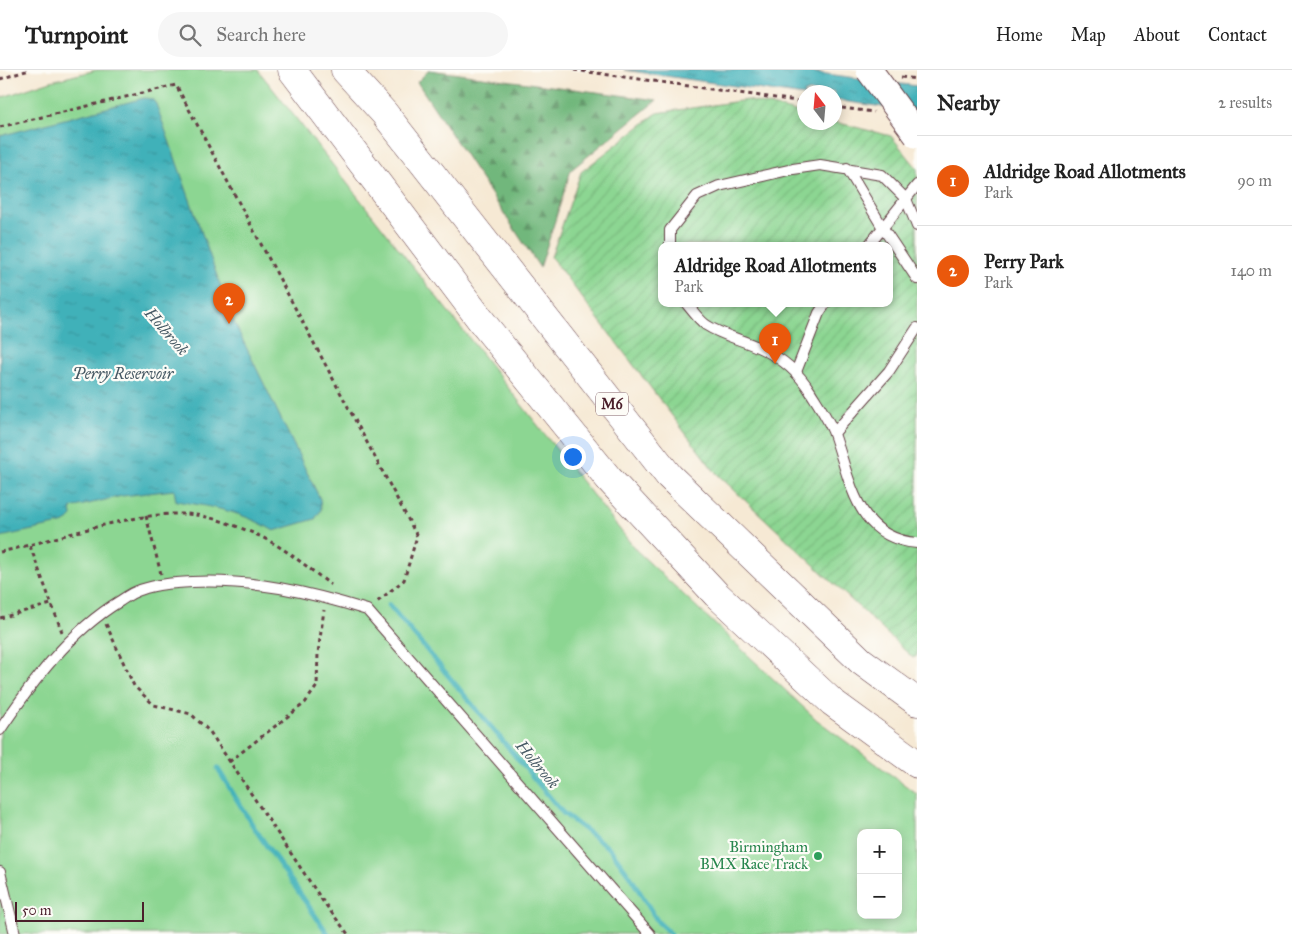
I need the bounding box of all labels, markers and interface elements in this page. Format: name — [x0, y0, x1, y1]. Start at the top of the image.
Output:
search box — [158, 12, 508, 57]
text: Turnpoint — [25, 20, 128, 50]
icon: search — [176, 21, 204, 49]
text: Search here — [216, 23, 306, 46]
text: Home — [996, 24, 1043, 46]
text: Map — [1071, 24, 1106, 46]
text: About — [1134, 24, 1180, 46]
text: Contact — [1208, 24, 1267, 46]
north arrow — [797, 85, 842, 130]
text: Nearby — [937, 90, 1000, 116]
text: 2 results — [1218, 93, 1272, 112]
text: Aldridge Road Allotments — [984, 160, 1186, 183]
text: 1 — [950, 171, 956, 190]
text: 90 m — [1237, 171, 1272, 190]
text: Park — [984, 183, 1013, 202]
popup — [658, 242, 893, 307]
text: Perry Park — [984, 250, 1064, 273]
text: Aldridge Road Allotments — [675, 254, 876, 277]
text: 2 — [949, 261, 957, 280]
text: 140 m — [1231, 261, 1272, 280]
text: Park — [984, 273, 1013, 292]
text: Park — [675, 277, 704, 296]
pin: 2 — [213, 283, 245, 324]
water label: Holbrook — [140, 303, 192, 359]
pin: 1 — [759, 323, 791, 364]
water label: Perry Reservoir — [73, 364, 175, 383]
road number: M6 — [596, 392, 628, 416]
your location — [560, 444, 586, 470]
water label: Holbrook — [511, 736, 563, 792]
map controls — [857, 829, 902, 919]
button: + — [857, 829, 902, 874]
place label: Birmingham BMX Race Track — [700, 838, 808, 873]
marker: Birmingham BMX Race Track — [812, 850, 824, 862]
button: − — [857, 874, 902, 919]
scale bar — [15, 899, 144, 922]
text: 50 m — [22, 902, 51, 919]

